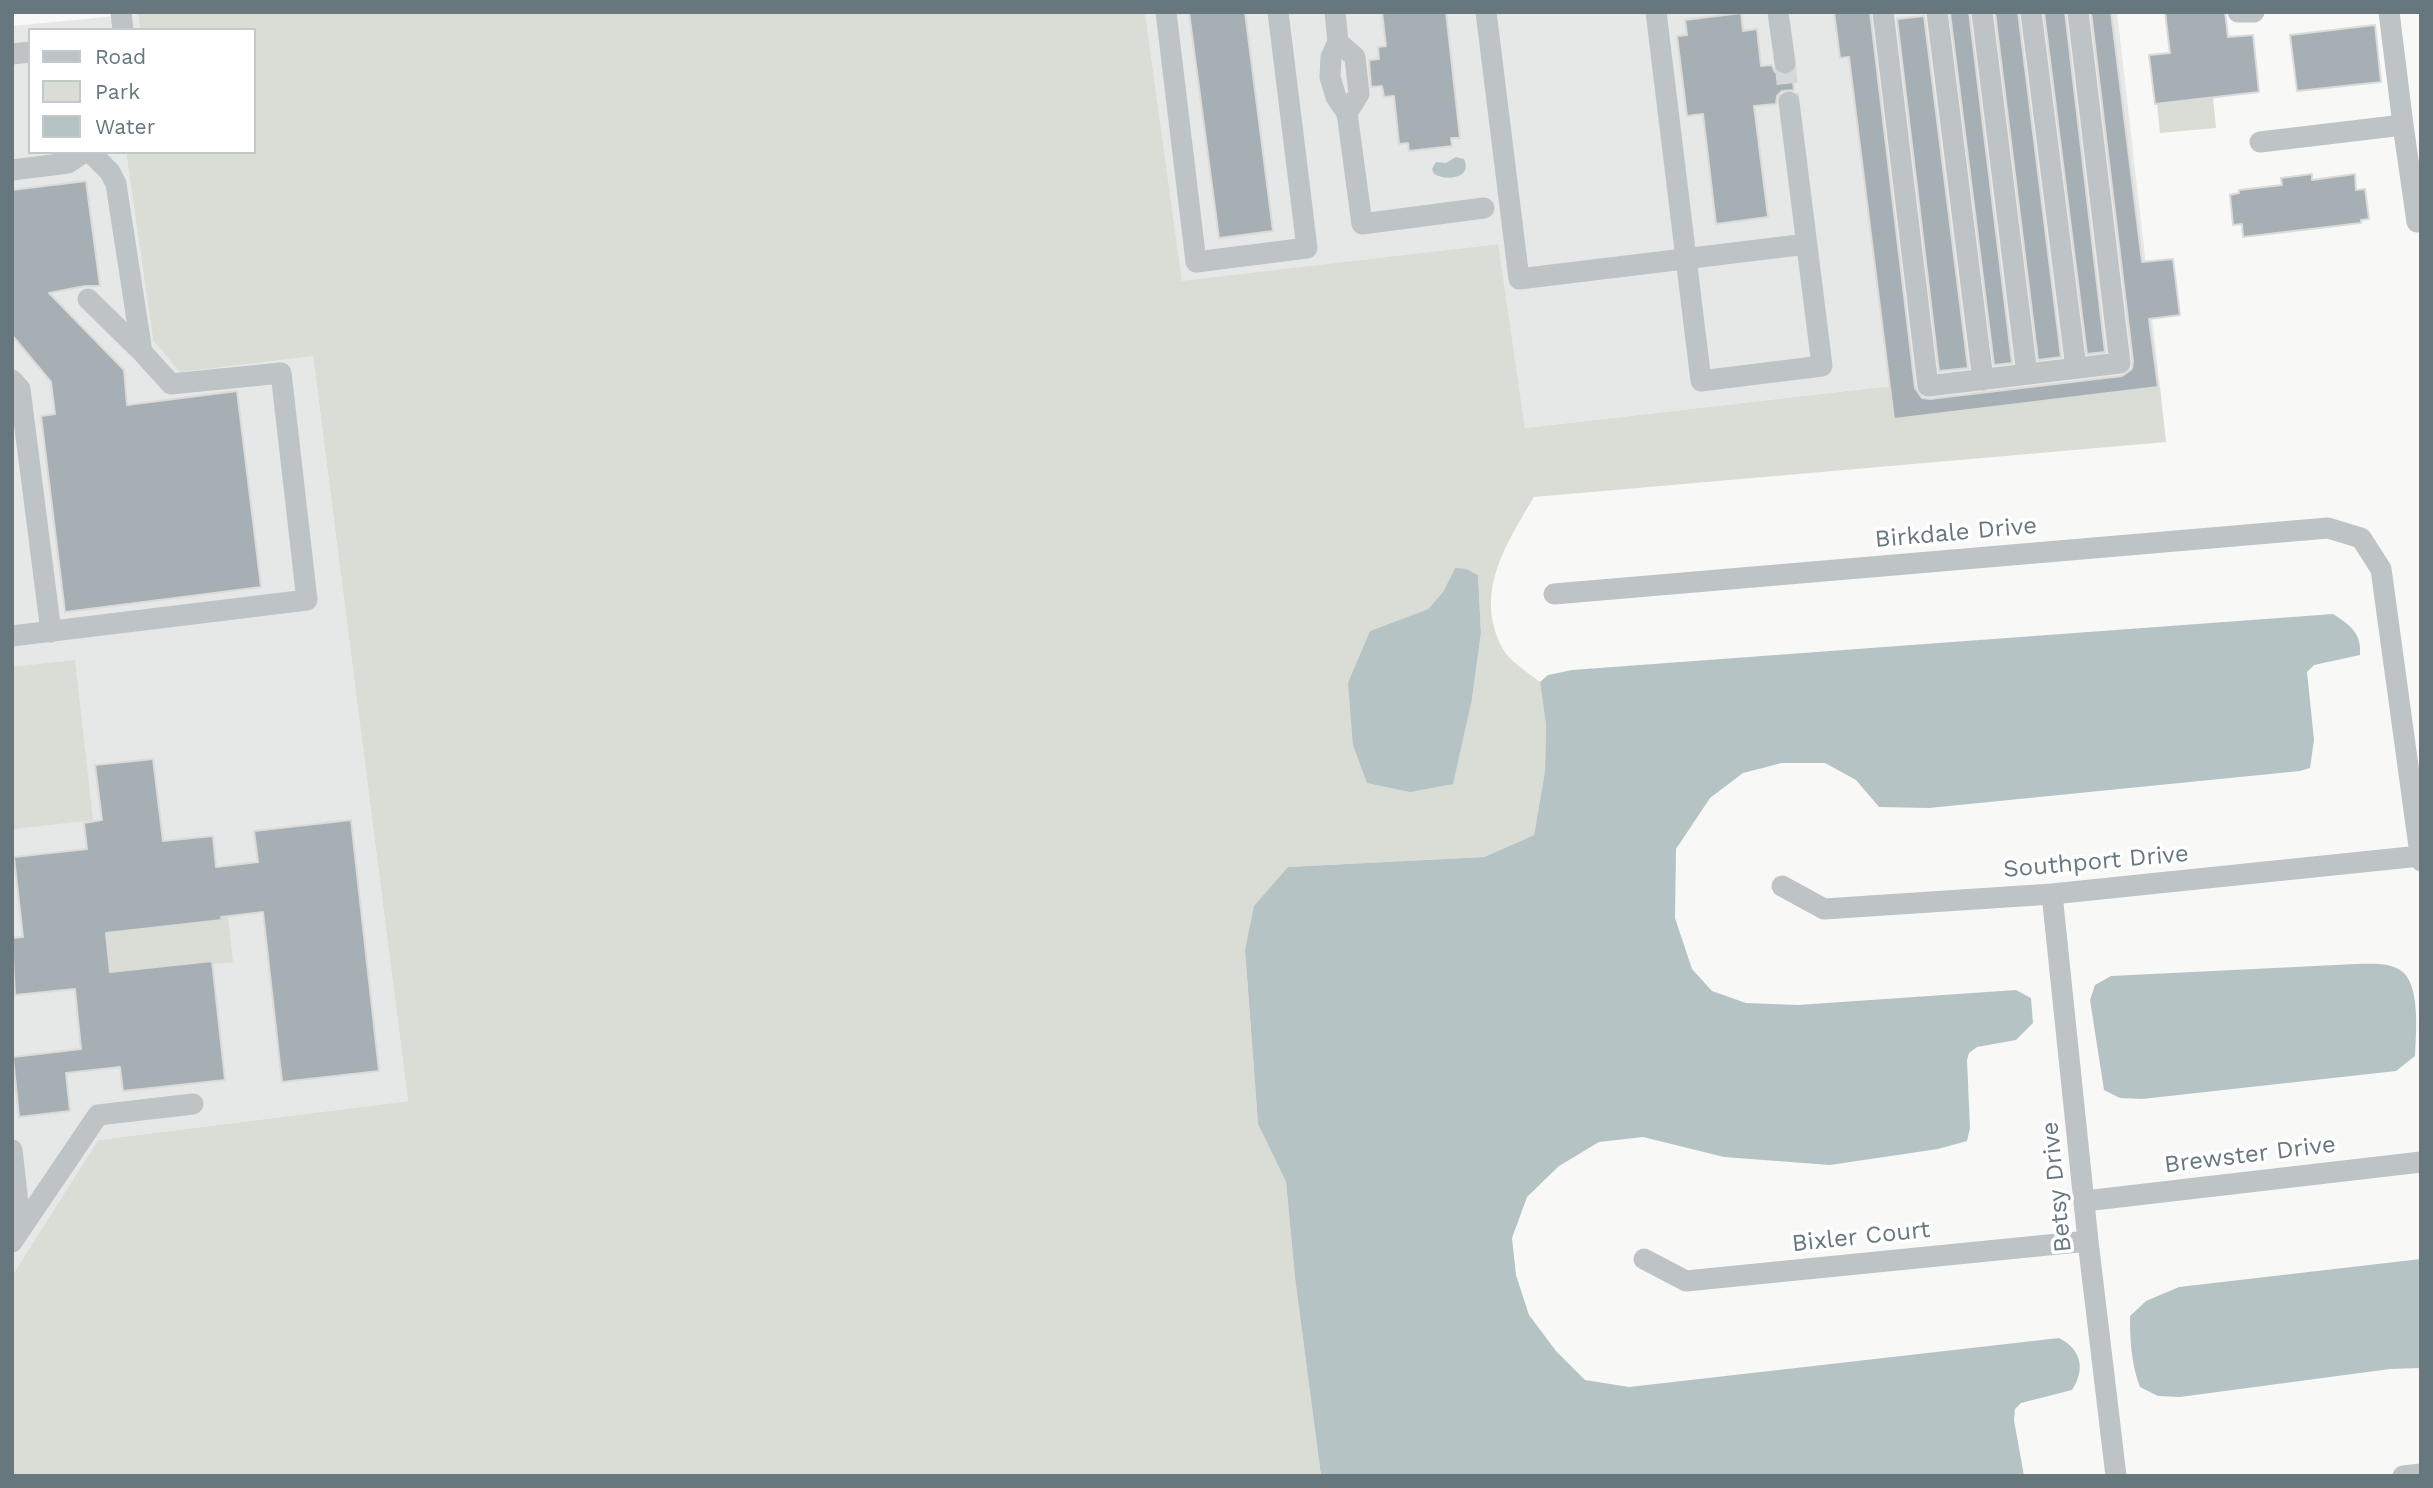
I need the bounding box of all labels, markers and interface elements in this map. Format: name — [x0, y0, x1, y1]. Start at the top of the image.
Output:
legend — [28, 28, 256, 154]
text: Road — [95, 44, 146, 69]
text: Park — [95, 79, 140, 104]
text: Water — [95, 114, 155, 139]
street label: Birkdale Drive — [1874, 512, 2038, 554]
street label: Southport Drive — [2002, 840, 2190, 884]
street label: Betsy Drive — [2036, 1120, 2078, 1254]
street label: Brewster Drive — [2163, 1130, 2337, 1180]
street label: Bixler Court — [1790, 1215, 1932, 1259]

